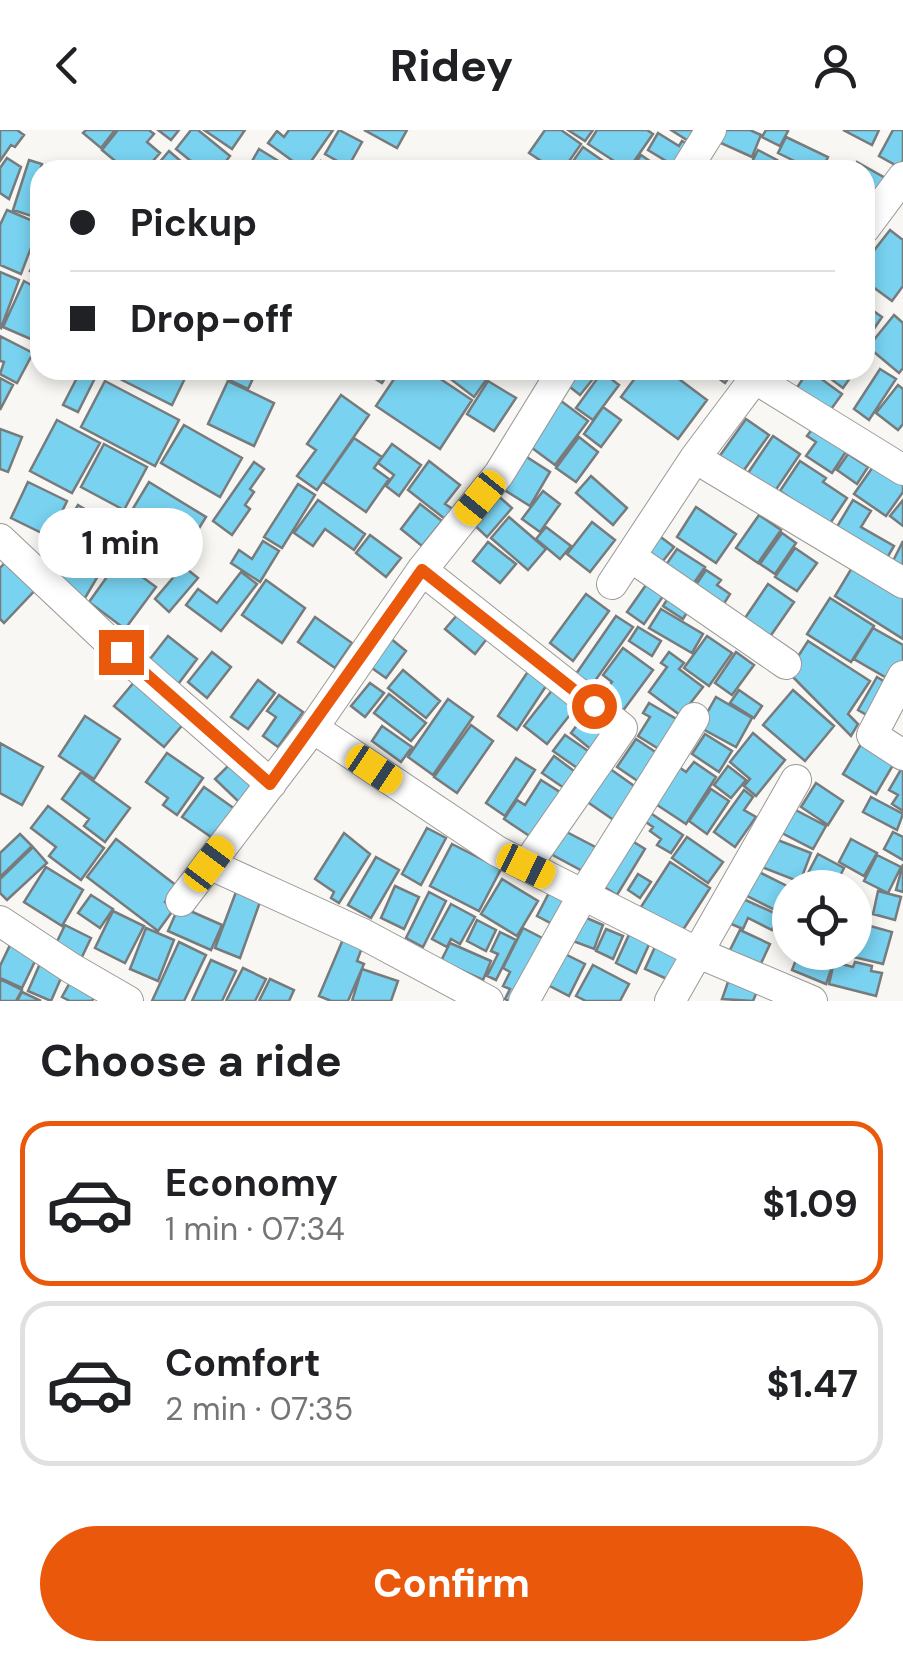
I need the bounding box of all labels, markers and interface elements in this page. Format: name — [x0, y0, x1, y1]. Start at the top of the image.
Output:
text: Ridey — [390, 36, 513, 95]
icon: back — [40, 38, 95, 93]
icon: person — [808, 38, 863, 93]
text: Pickup — [130, 198, 257, 248]
text: Drop-off — [130, 294, 293, 344]
car — [449, 465, 511, 531]
callout: 1 min — [38, 507, 204, 577]
text: 1 min — [82, 522, 159, 564]
route end — [99, 630, 144, 675]
route start — [572, 684, 617, 729]
car — [341, 740, 407, 798]
car — [179, 831, 239, 897]
car — [492, 839, 560, 893]
map controls — [772, 870, 872, 970]
button: locate — [772, 870, 872, 970]
text: Choose a ride — [40, 1031, 342, 1090]
text: Economy — [165, 1158, 338, 1208]
icon: car — [45, 1159, 135, 1249]
text: $1.09 — [762, 1179, 858, 1229]
text: 1 min · 07:34 — [165, 1208, 345, 1250]
text: Comfort — [165, 1338, 321, 1388]
icon: car — [45, 1339, 135, 1429]
text: $1.47 — [767, 1359, 858, 1409]
text: 2 min · 07:35 — [165, 1388, 353, 1430]
button: Confirm — [40, 1526, 863, 1641]

